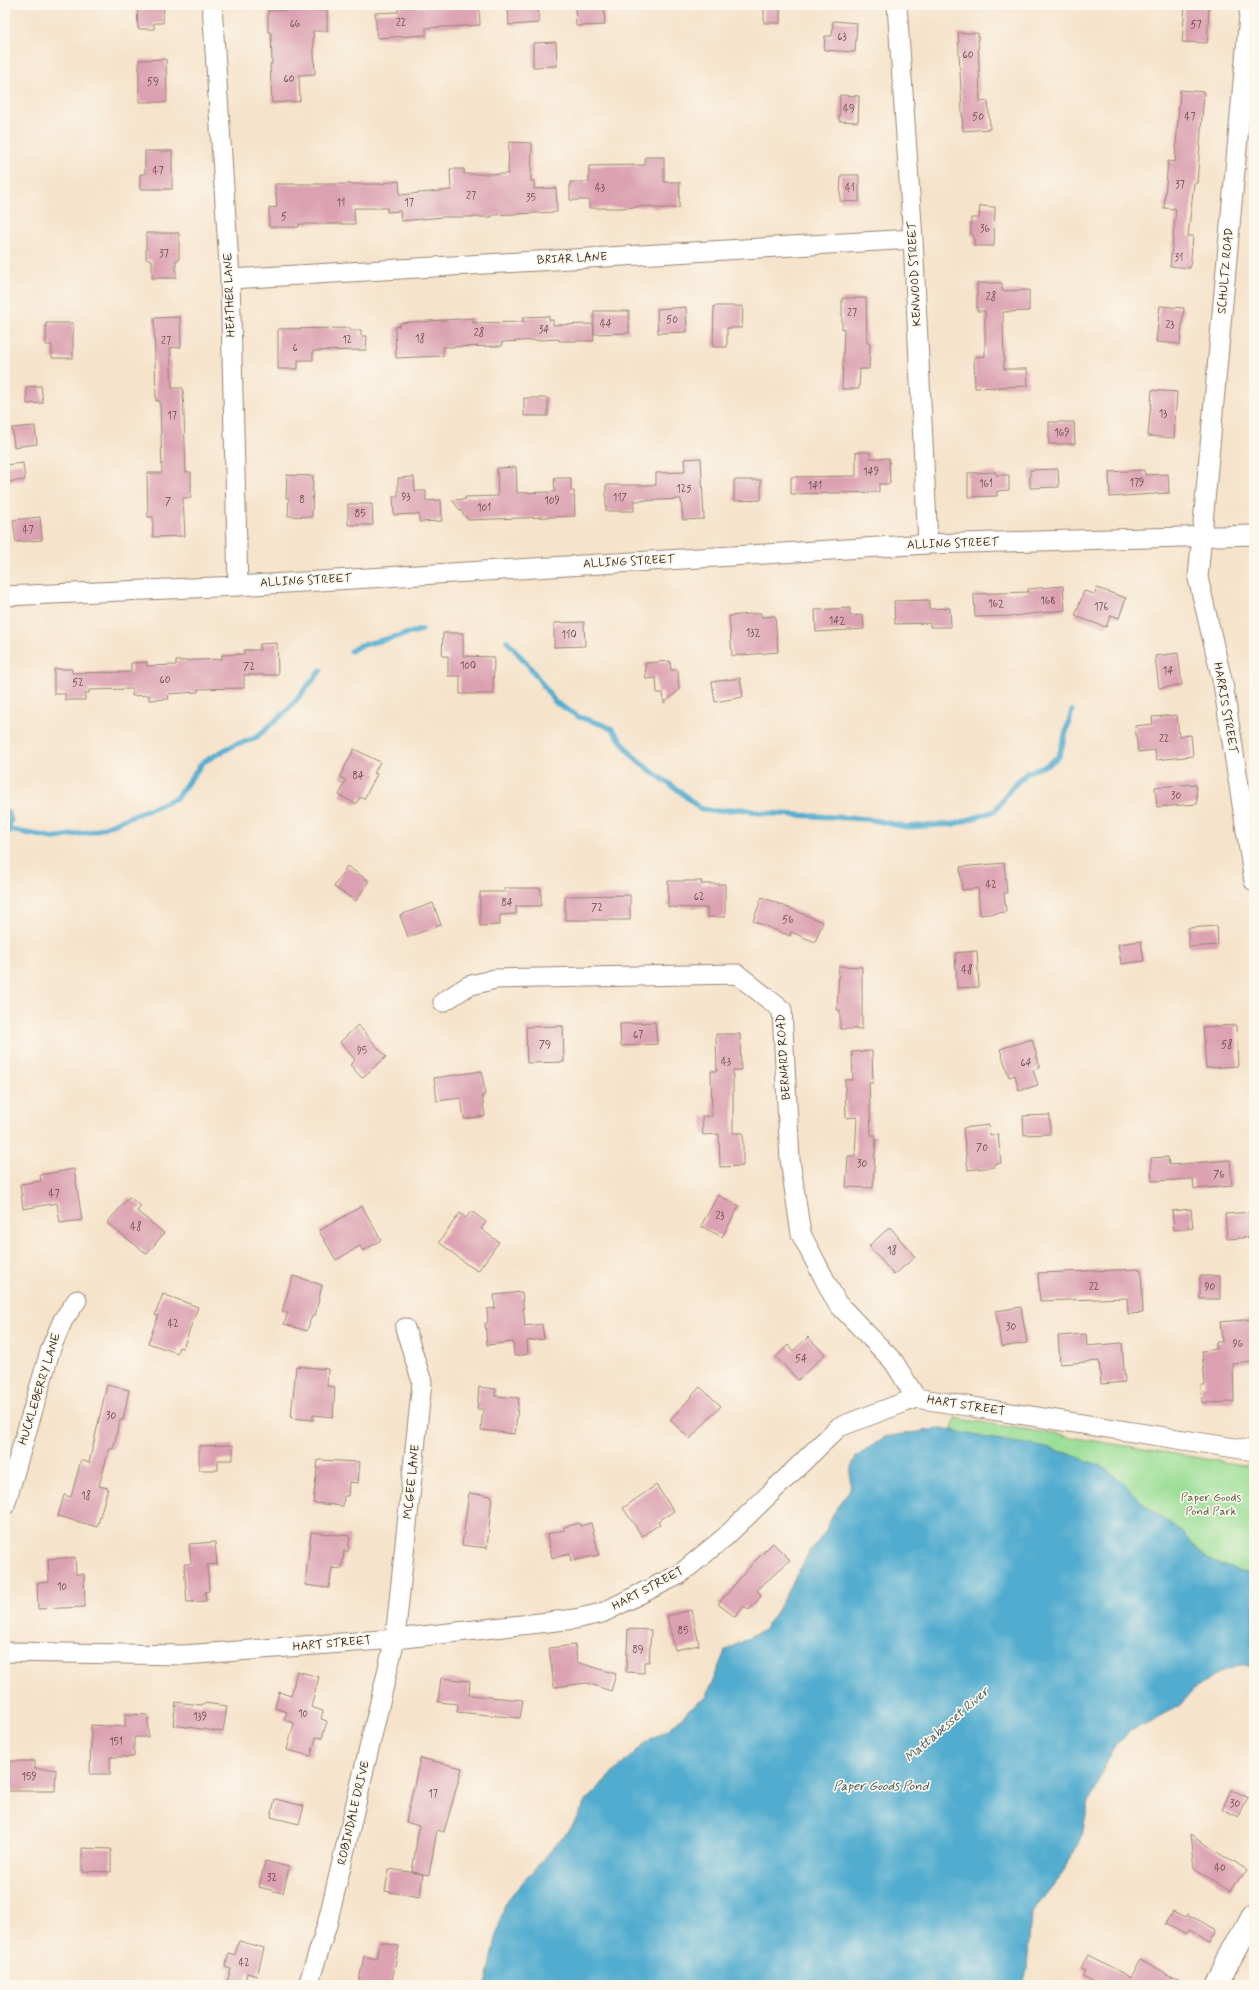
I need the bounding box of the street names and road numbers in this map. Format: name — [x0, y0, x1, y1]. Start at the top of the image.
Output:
street label: KENWOOD STREET — [904, 220, 926, 327]
street label: SCHULTZ ROAD — [1214, 227, 1238, 315]
street label: BRIAR LANE — [537, 249, 607, 269]
street label: HEATHER LANE — [221, 252, 239, 338]
street label: ALLING STREET — [907, 534, 1000, 554]
street label: ALLING STREET — [583, 552, 676, 572]
street label: ALLING STREET — [260, 571, 353, 591]
street label: HARRIS STREET — [1209, 661, 1241, 756]
street label: BERNARD ROAD — [773, 1013, 795, 1101]
street label: HUCKLEBERRY LANE — [15, 1331, 65, 1447]
street label: HART STREET — [926, 1392, 1006, 1420]
street label: MCGEE LANE — [400, 1444, 424, 1520]
street label: HART STREET — [609, 1563, 687, 1615]
street label: HART STREET — [292, 1633, 372, 1655]
street label: ROBINDALE DRIVE — [334, 1759, 374, 1867]

